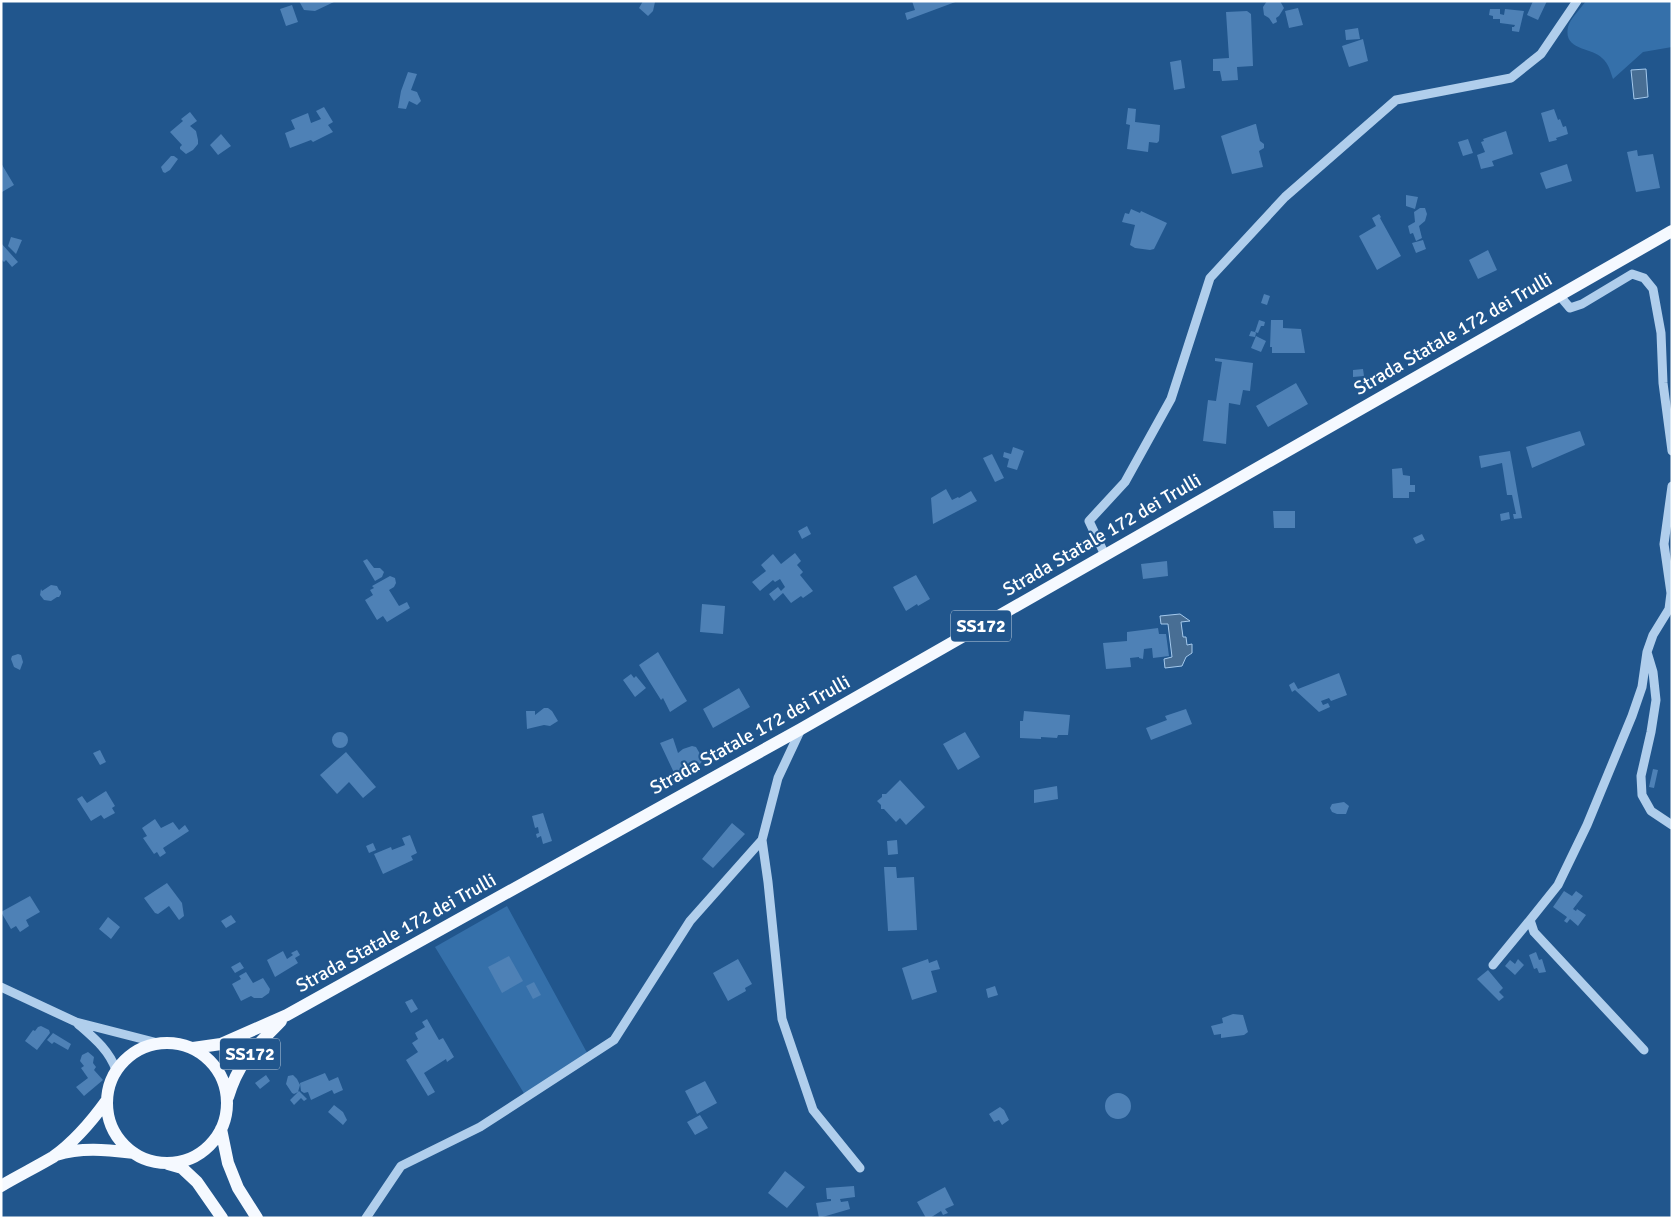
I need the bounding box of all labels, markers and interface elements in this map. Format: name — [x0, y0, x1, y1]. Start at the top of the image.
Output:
street label: Strada Statale 172 dei Trulli — [1349, 267, 1557, 401]
street label: Strada Statale 172 dei Trulli — [998, 468, 1206, 602]
road number: SS172 — [951, 610, 1011, 642]
street label: Strada Statale 172 dei Trulli — [646, 670, 854, 800]
street label: Strada Statale 172 dei Trulli — [292, 868, 500, 998]
road number: SS172 — [220, 1038, 280, 1070]

